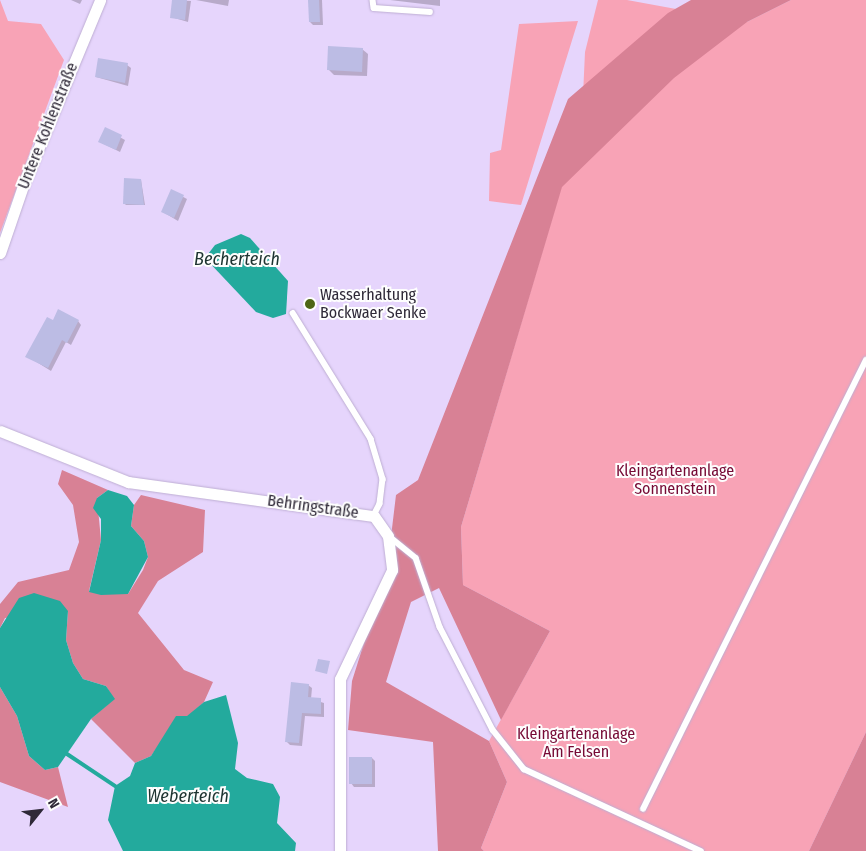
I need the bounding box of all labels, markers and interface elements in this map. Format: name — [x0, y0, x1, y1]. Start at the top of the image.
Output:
street label: Untere Kohlenstraße — [14, 60, 82, 192]
water label: Becherteich — [194, 248, 280, 270]
place label: Wasserhaltung Bockwaer Senke — [320, 285, 426, 323]
marker: Wasserhaltung Bockwaer Senke — [304, 298, 316, 310]
park label: Kleingartenanlage Sonnenstein — [616, 461, 734, 499]
street label: Behringstraße — [266, 491, 360, 523]
park label: Kleingartenanlage Am Felsen — [517, 724, 635, 762]
water label: Weberteich — [147, 785, 229, 807]
north arrow — [15, 786, 65, 836]
text: N — [44, 796, 63, 811]

